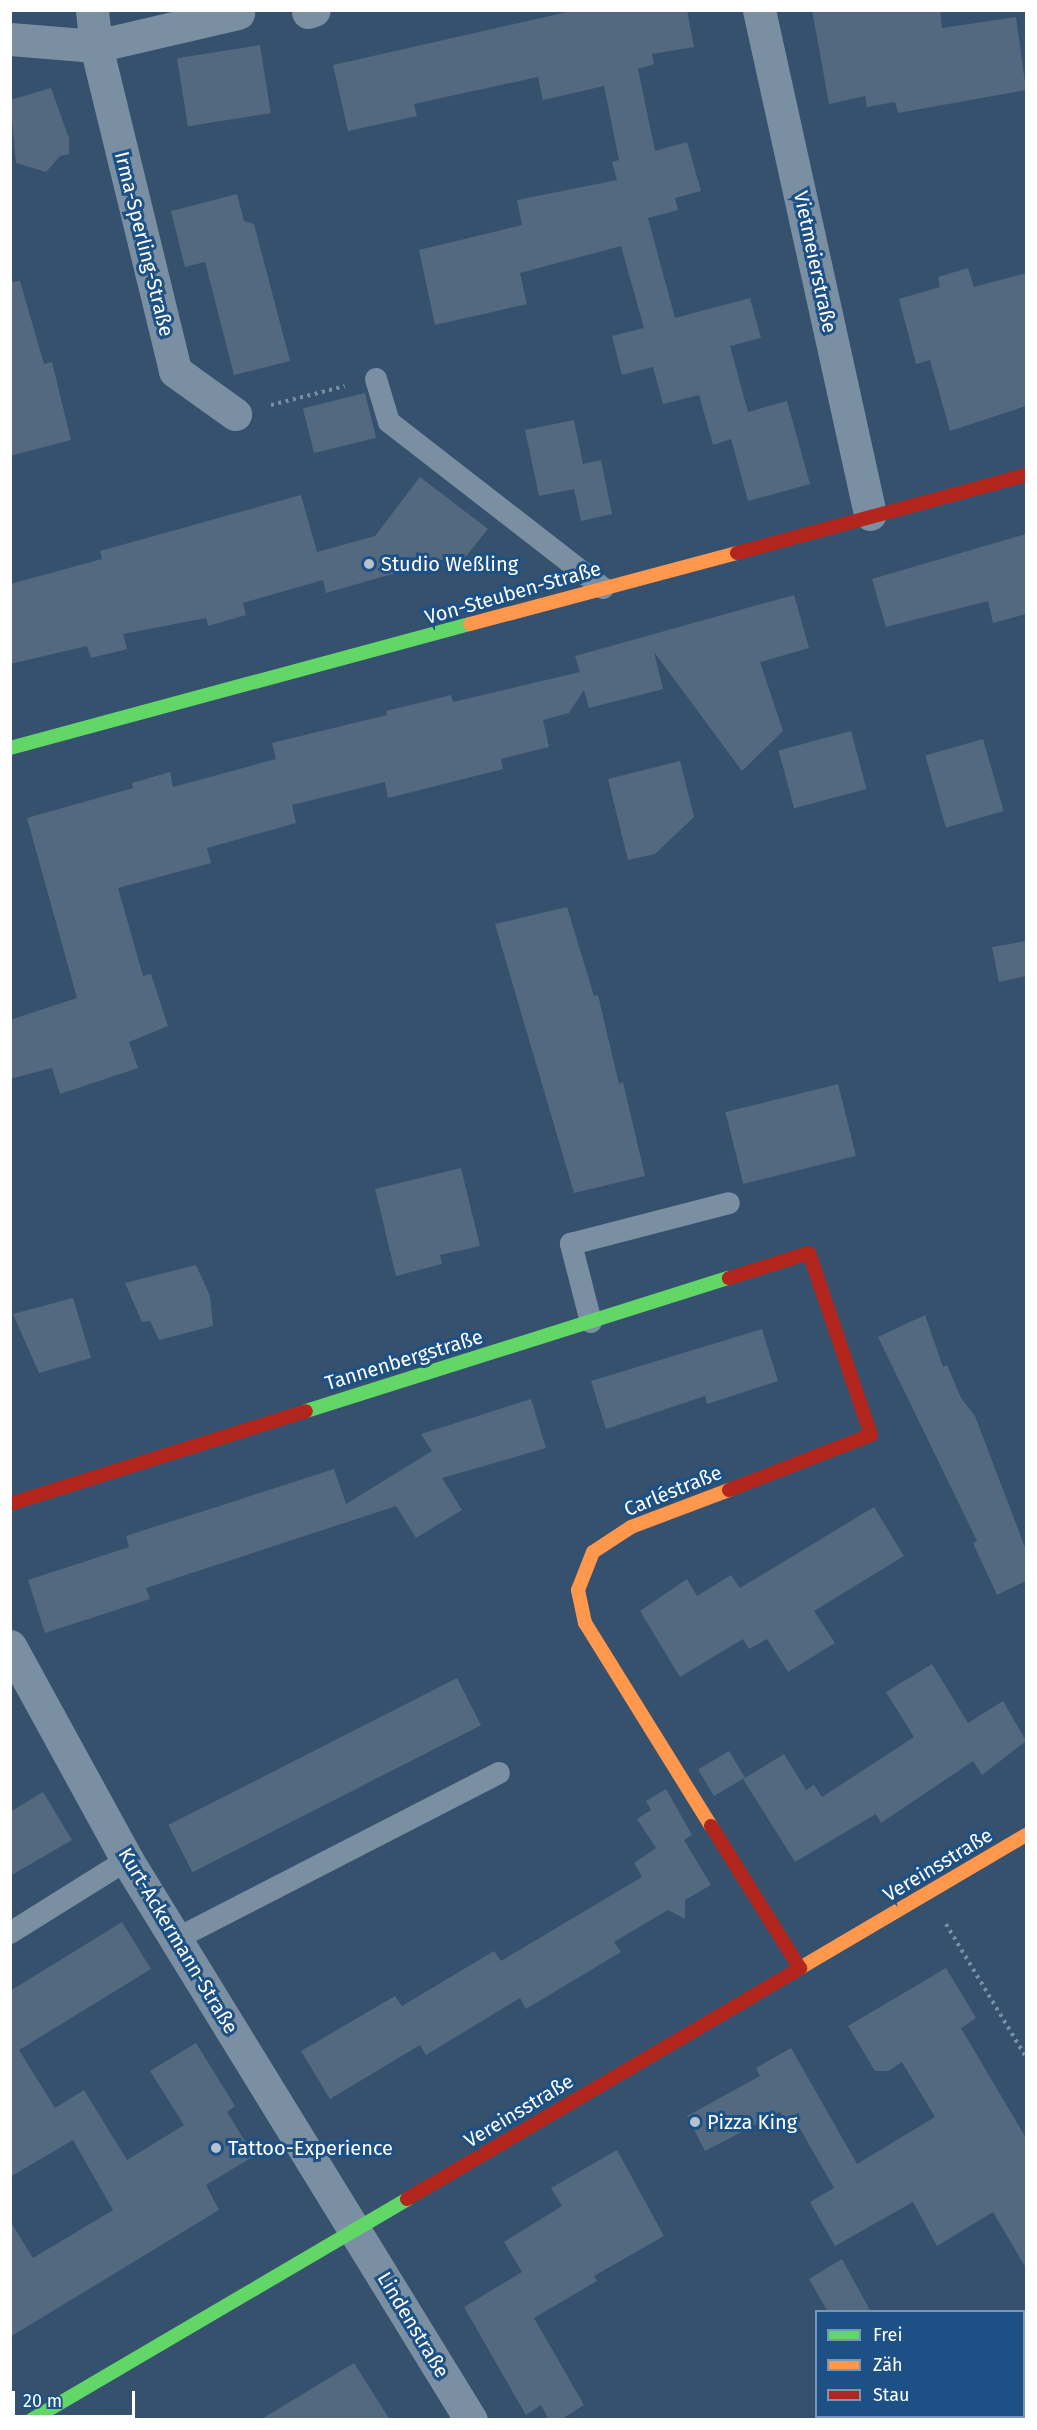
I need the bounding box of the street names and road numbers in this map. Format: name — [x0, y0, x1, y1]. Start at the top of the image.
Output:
street label: Irma-Sperling-Straße — [109, 149, 179, 339]
street label: Vietmeierstraße — [788, 189, 842, 335]
street label: Von-Steuben-Straße — [422, 556, 604, 630]
street label: Tannenbergstraße — [322, 1325, 486, 1395]
street label: Carléstraße — [621, 1460, 725, 1522]
street label: Vereinsstraße — [879, 1823, 997, 1907]
street label: Kurt-Ackermann-Straße — [113, 1844, 243, 2038]
street label: Vereinsstraße — [460, 2069, 578, 2153]
street label: Lindenstraße — [372, 2268, 454, 2382]

